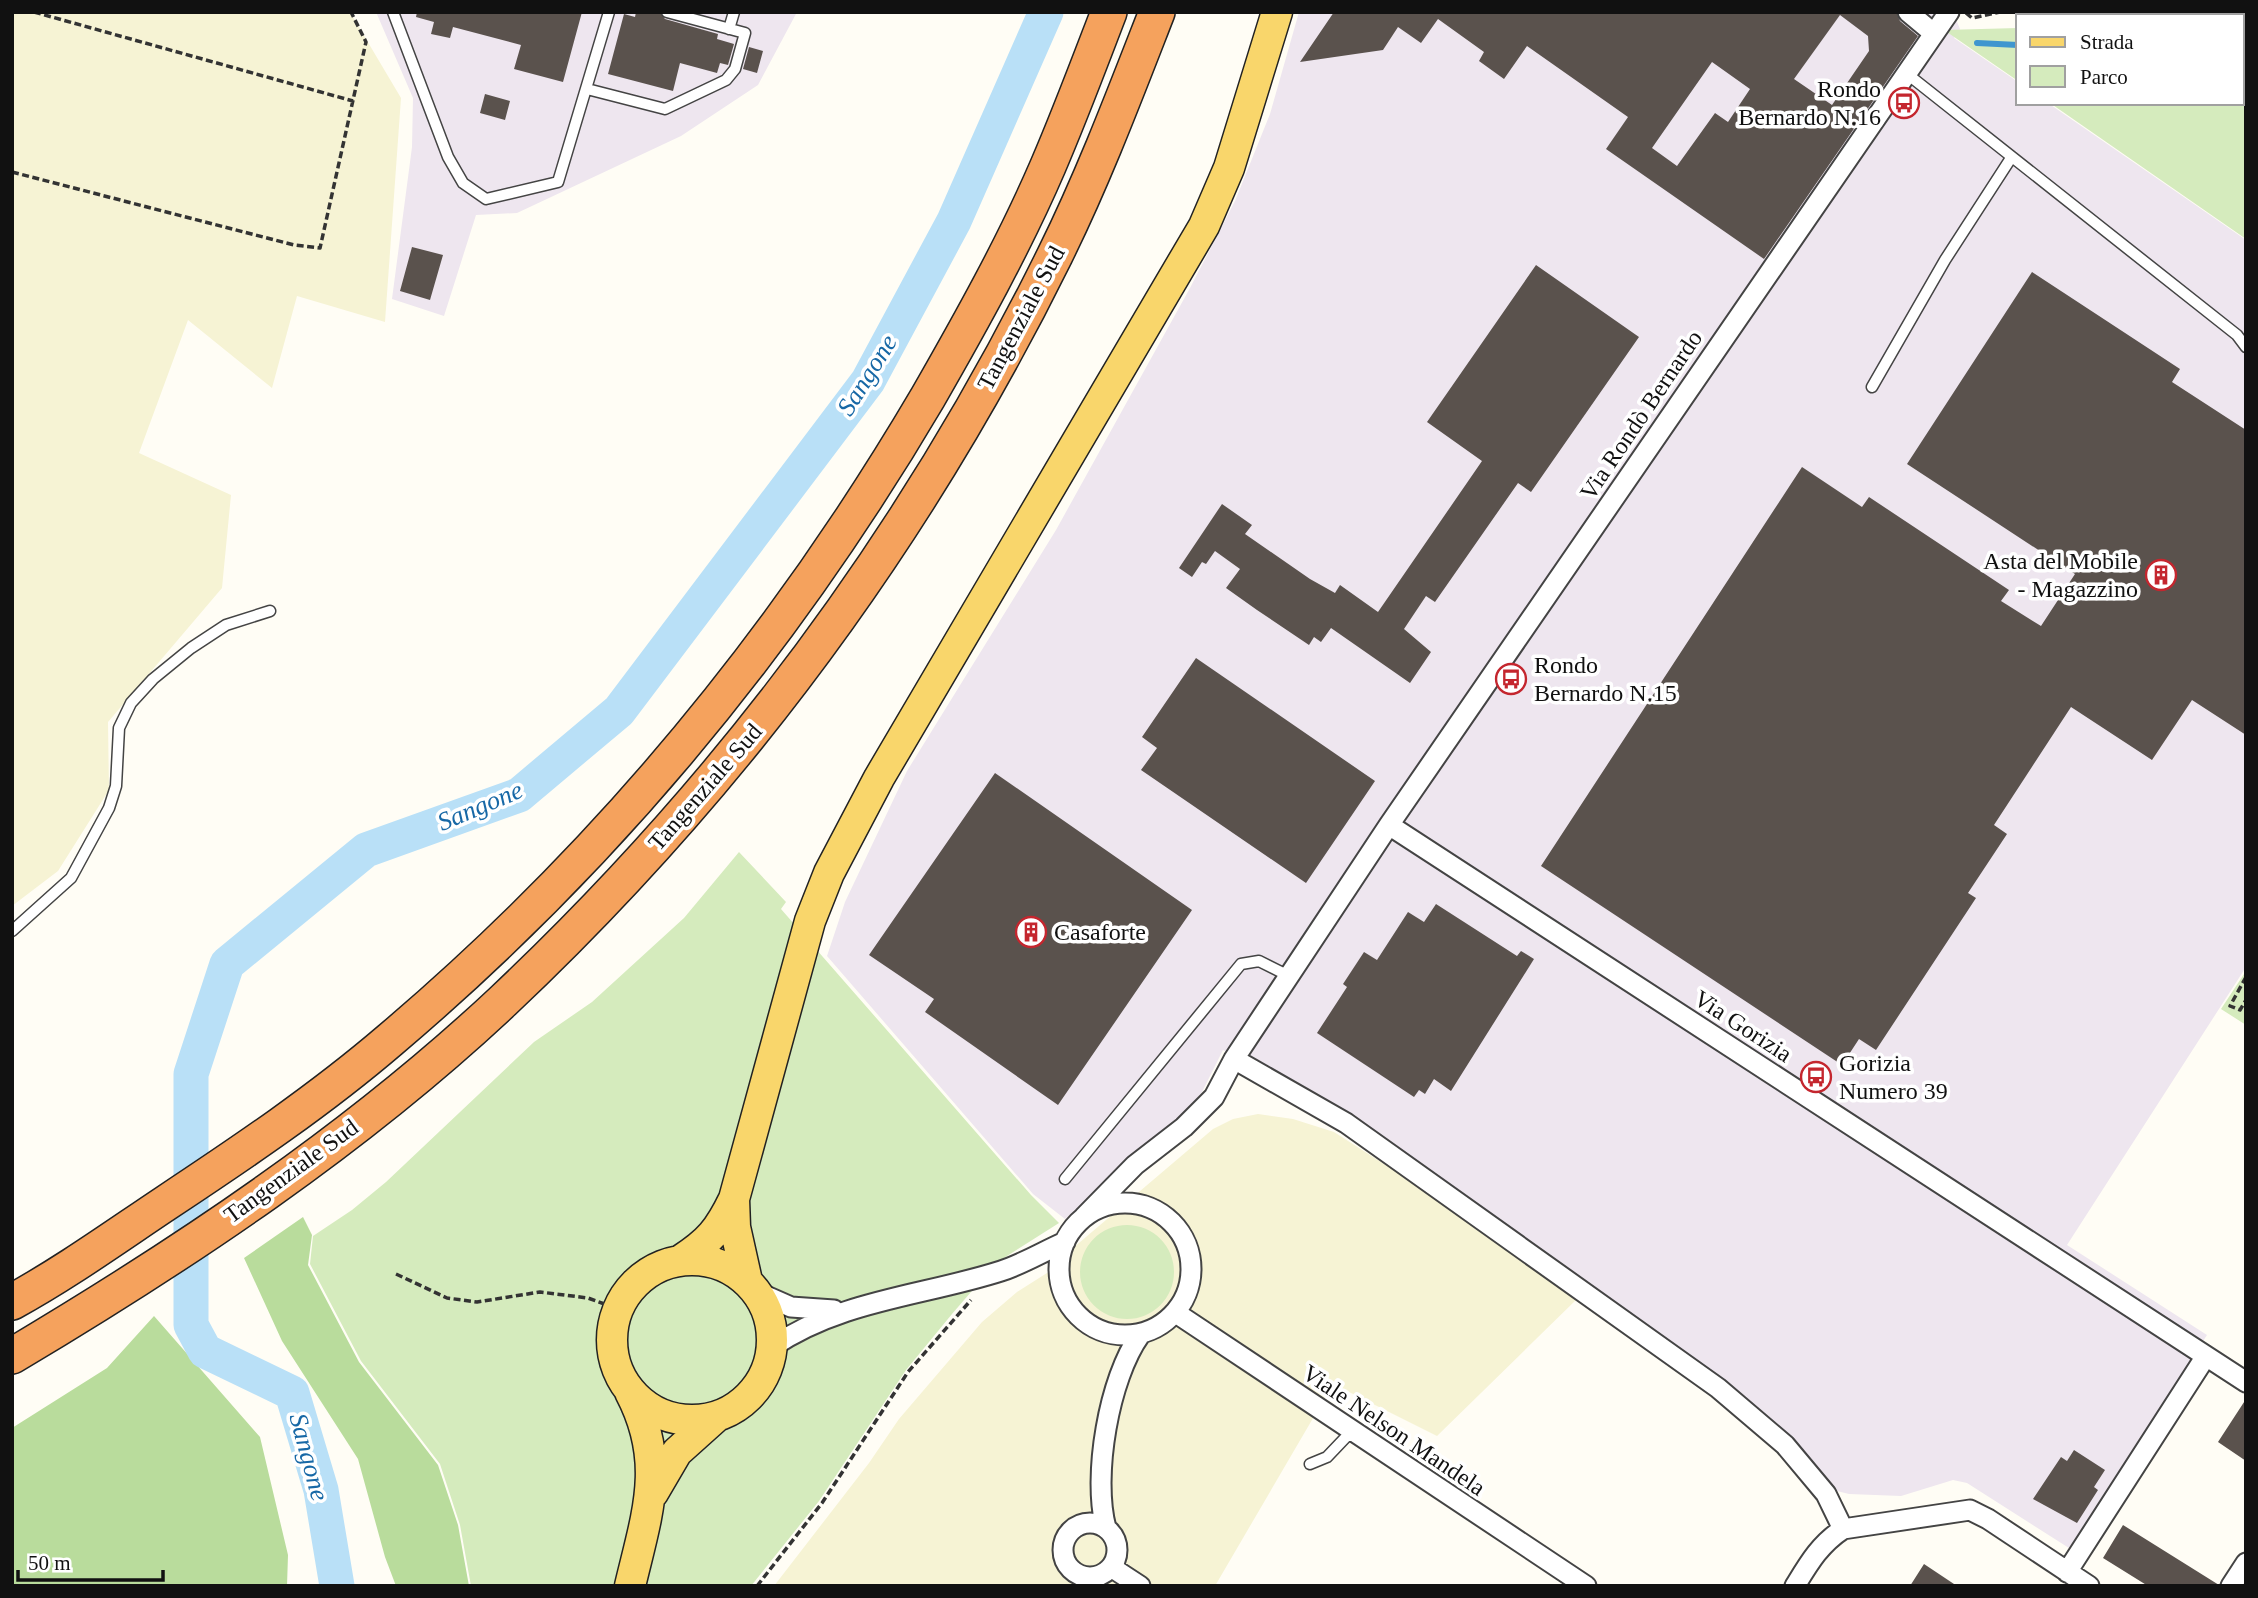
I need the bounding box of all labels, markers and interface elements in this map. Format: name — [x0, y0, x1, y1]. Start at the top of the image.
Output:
legend — [2016, 14, 2244, 105]
text: Strada — [2080, 30, 2134, 54]
text: Parco — [2080, 65, 2128, 89]
place label: Rondo Bernardo N.16 — [1738, 76, 1881, 130]
bus stop icon: Rondo Bernardo N.16 — [1887, 86, 1921, 120]
street label: Tangenziale Sud — [972, 242, 1070, 394]
street label: Via Rondò Bernardo — [1575, 325, 1707, 505]
water label: Sangone — [831, 329, 903, 421]
place label: Asta del Mobile - Magazzino — [1983, 548, 2138, 602]
building icon: Asta del Mobile - Magazzino — [2144, 558, 2178, 592]
place label: Rondo Bernardo N.15 — [1534, 652, 1677, 706]
bus stop icon: Rondo Bernardo N.15 — [1494, 662, 1528, 696]
street label: Tangenziale Sud — [643, 718, 767, 856]
water label: Sangone — [433, 775, 527, 837]
building icon: Casaforte — [1014, 915, 1048, 949]
place label: Casaforte — [1054, 919, 1146, 945]
street label: Via Gorizia — [1689, 985, 1797, 1067]
place label: Gorizia Numero 39 — [1839, 1050, 1948, 1104]
bus stop icon: Gorizia Numero 39 — [1799, 1060, 1833, 1094]
street label: Tangenziale Sud — [219, 1114, 363, 1228]
street label: Viale Nelson Mandela — [1298, 1359, 1490, 1501]
water label: Sangone — [283, 1410, 335, 1504]
scale bar — [18, 1538, 163, 1582]
text: 50 m — [28, 1551, 71, 1575]

